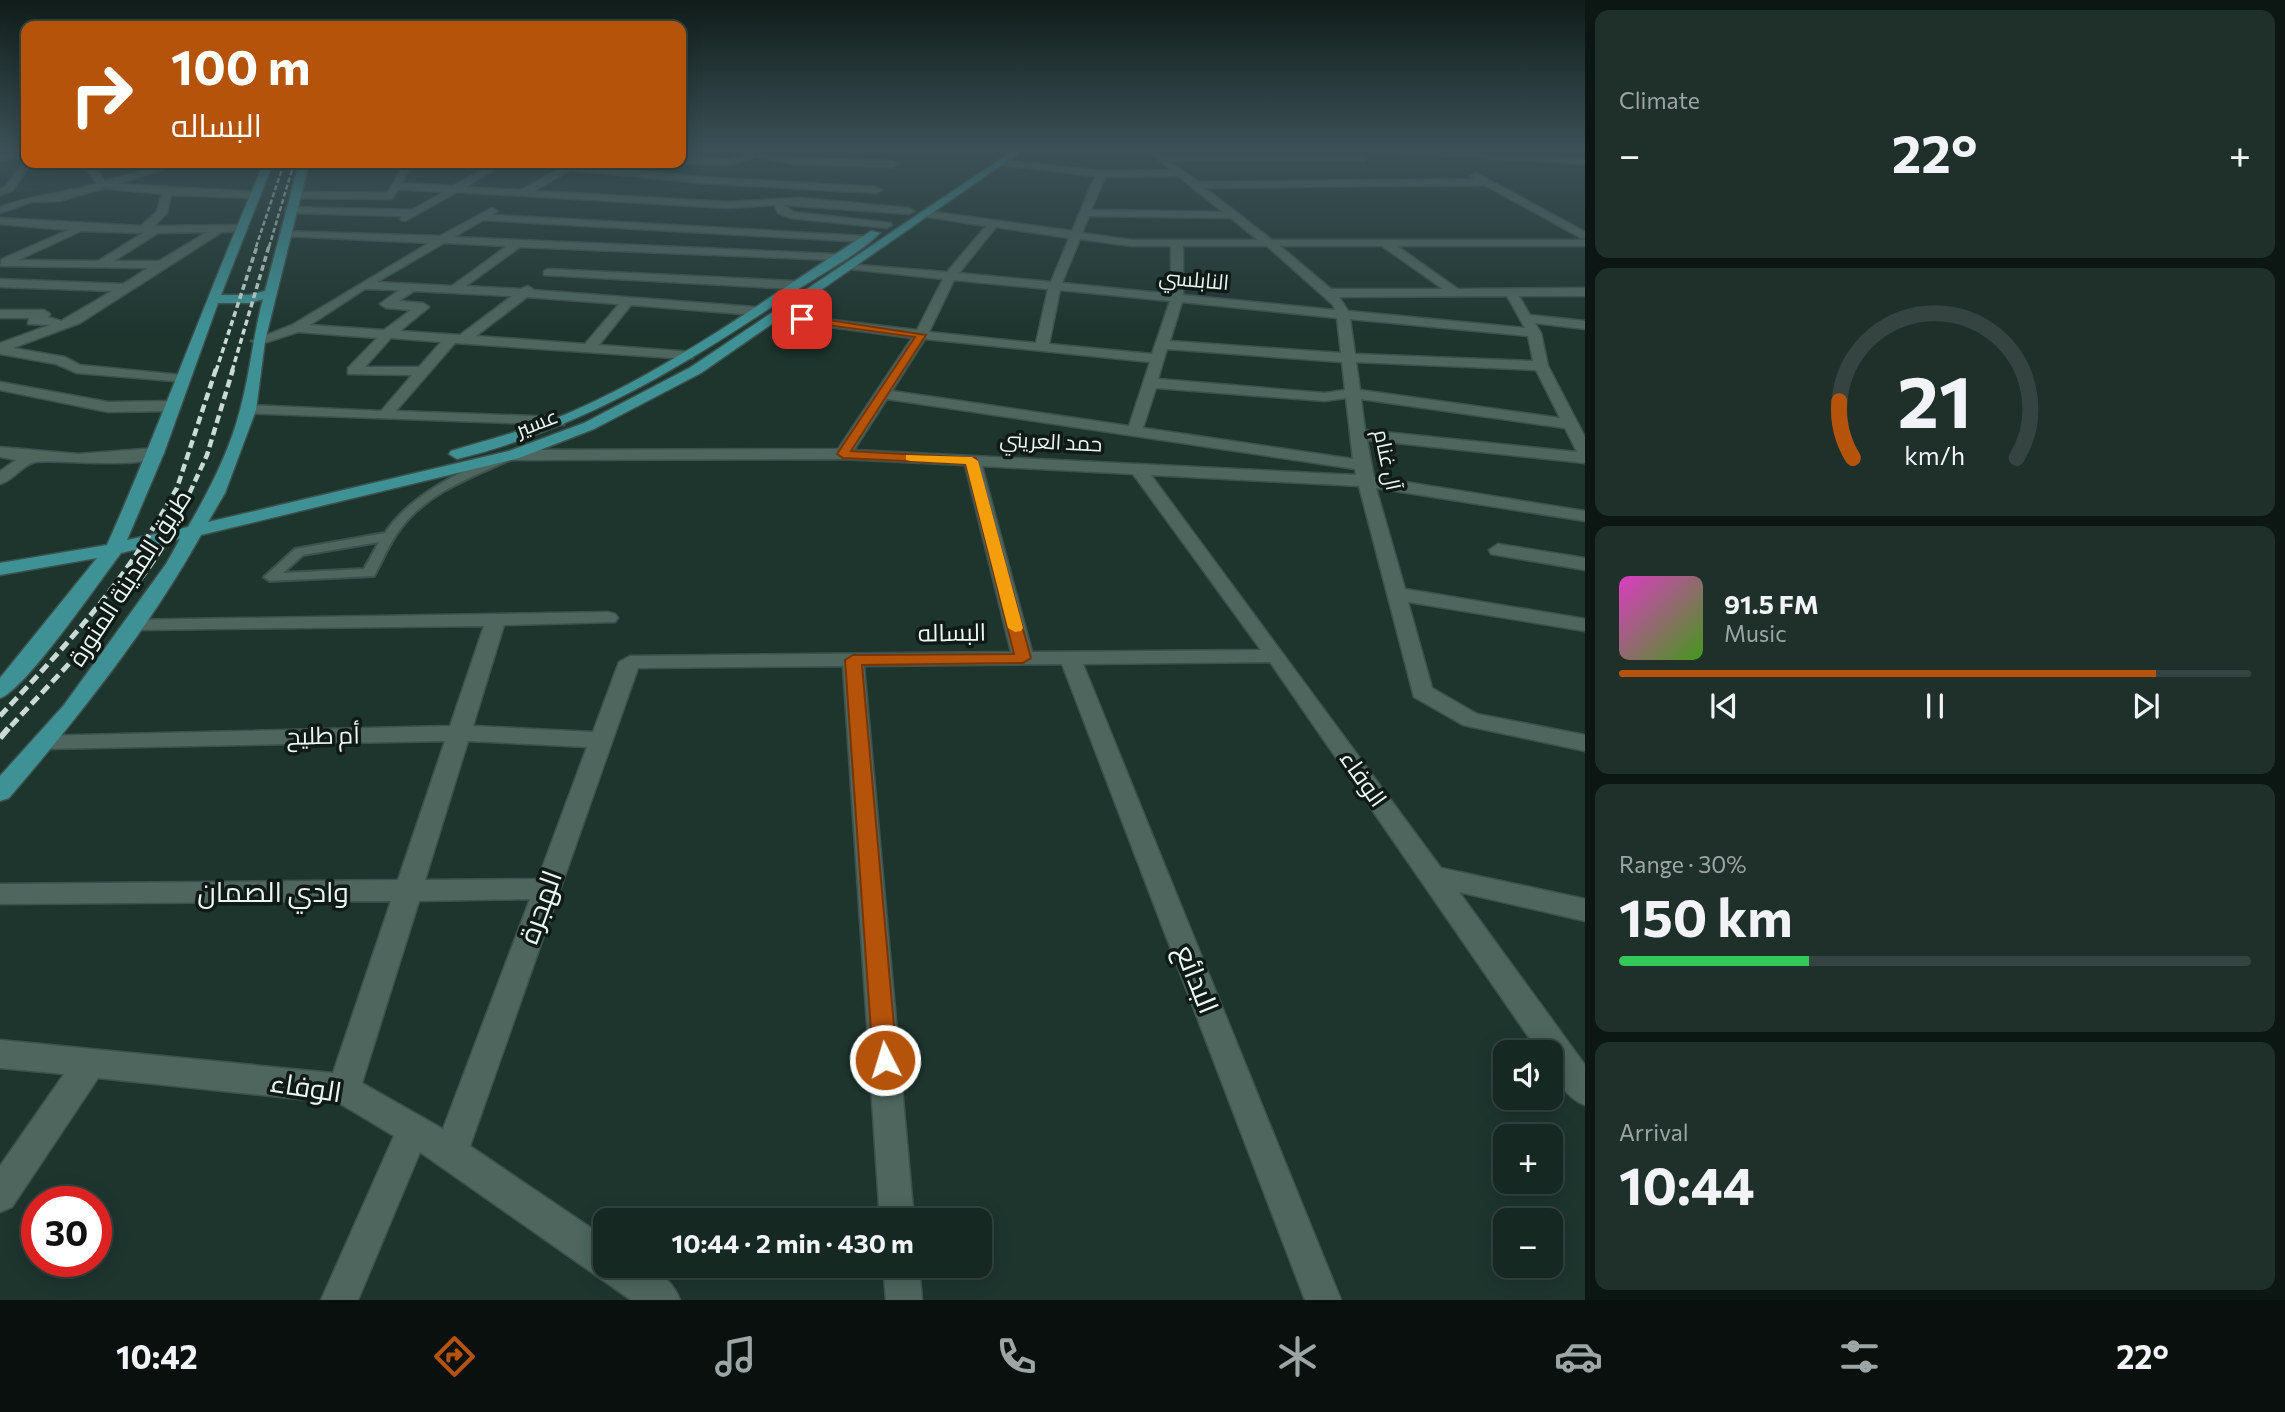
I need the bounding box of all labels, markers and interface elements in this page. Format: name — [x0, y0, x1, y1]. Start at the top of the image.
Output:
text: 100 m — [171, 35, 310, 95]
icon: right — [56, 49, 147, 140]
text: Climate — [1619, 86, 1700, 114]
text: البساله — [171, 104, 262, 144]
text: 22° — [1892, 120, 1977, 184]
text: − — [1619, 130, 1641, 177]
text: + — [2229, 130, 2251, 177]
street label: النابلسي — [1158, 263, 1230, 298]
pin — [772, 289, 832, 349]
icon: arrive — [783, 300, 821, 338]
text: 21 — [1898, 354, 1972, 443]
street label: عسير — [511, 402, 561, 442]
street label: حمد العريني — [999, 425, 1103, 461]
street label: آل غنام — [1367, 427, 1407, 493]
text: km/h — [1905, 440, 1965, 470]
street label: طريق المدينة المنورة — [61, 484, 198, 672]
text: 91.5 FM — [1724, 588, 1819, 619]
street label: البساله — [918, 616, 986, 647]
text: Music — [1724, 619, 1787, 647]
icon: previous — [1705, 687, 1743, 725]
icon: pause — [1916, 687, 1954, 725]
icon: next — [2127, 687, 2165, 725]
street label: أم طليح — [286, 719, 360, 753]
street label: الوفاء — [1335, 745, 1394, 812]
text: Range · 30% — [1619, 850, 1747, 878]
street label: الهجرة — [510, 865, 569, 948]
street label: وادي الصمان — [197, 874, 349, 914]
text: 150 km — [1619, 884, 1793, 948]
street label: البدائع — [1166, 939, 1227, 1019]
position arrow — [848, 1023, 922, 1097]
map controls — [1493, 1040, 1563, 1278]
button: sound — [1493, 1040, 1563, 1110]
street label: الوفاء — [268, 1064, 344, 1108]
text: Arrival — [1619, 1118, 1689, 1146]
button: + — [1493, 1124, 1563, 1194]
text: 10:44 — [1619, 1152, 1755, 1216]
speed limit sign: 30 — [21, 1186, 112, 1277]
button: − — [1493, 1208, 1563, 1278]
text: 10:44 · 2 min · 430 m — [671, 1227, 914, 1258]
icon: directions — [430, 1332, 479, 1381]
icon: music — [711, 1332, 760, 1381]
icon: phone — [992, 1332, 1041, 1381]
icon: climate — [1273, 1332, 1322, 1381]
icon: car — [1554, 1332, 1603, 1381]
icon: filters — [1835, 1332, 1884, 1381]
text: 10:42 — [116, 1336, 198, 1376]
text: 22° — [2116, 1336, 2169, 1376]

